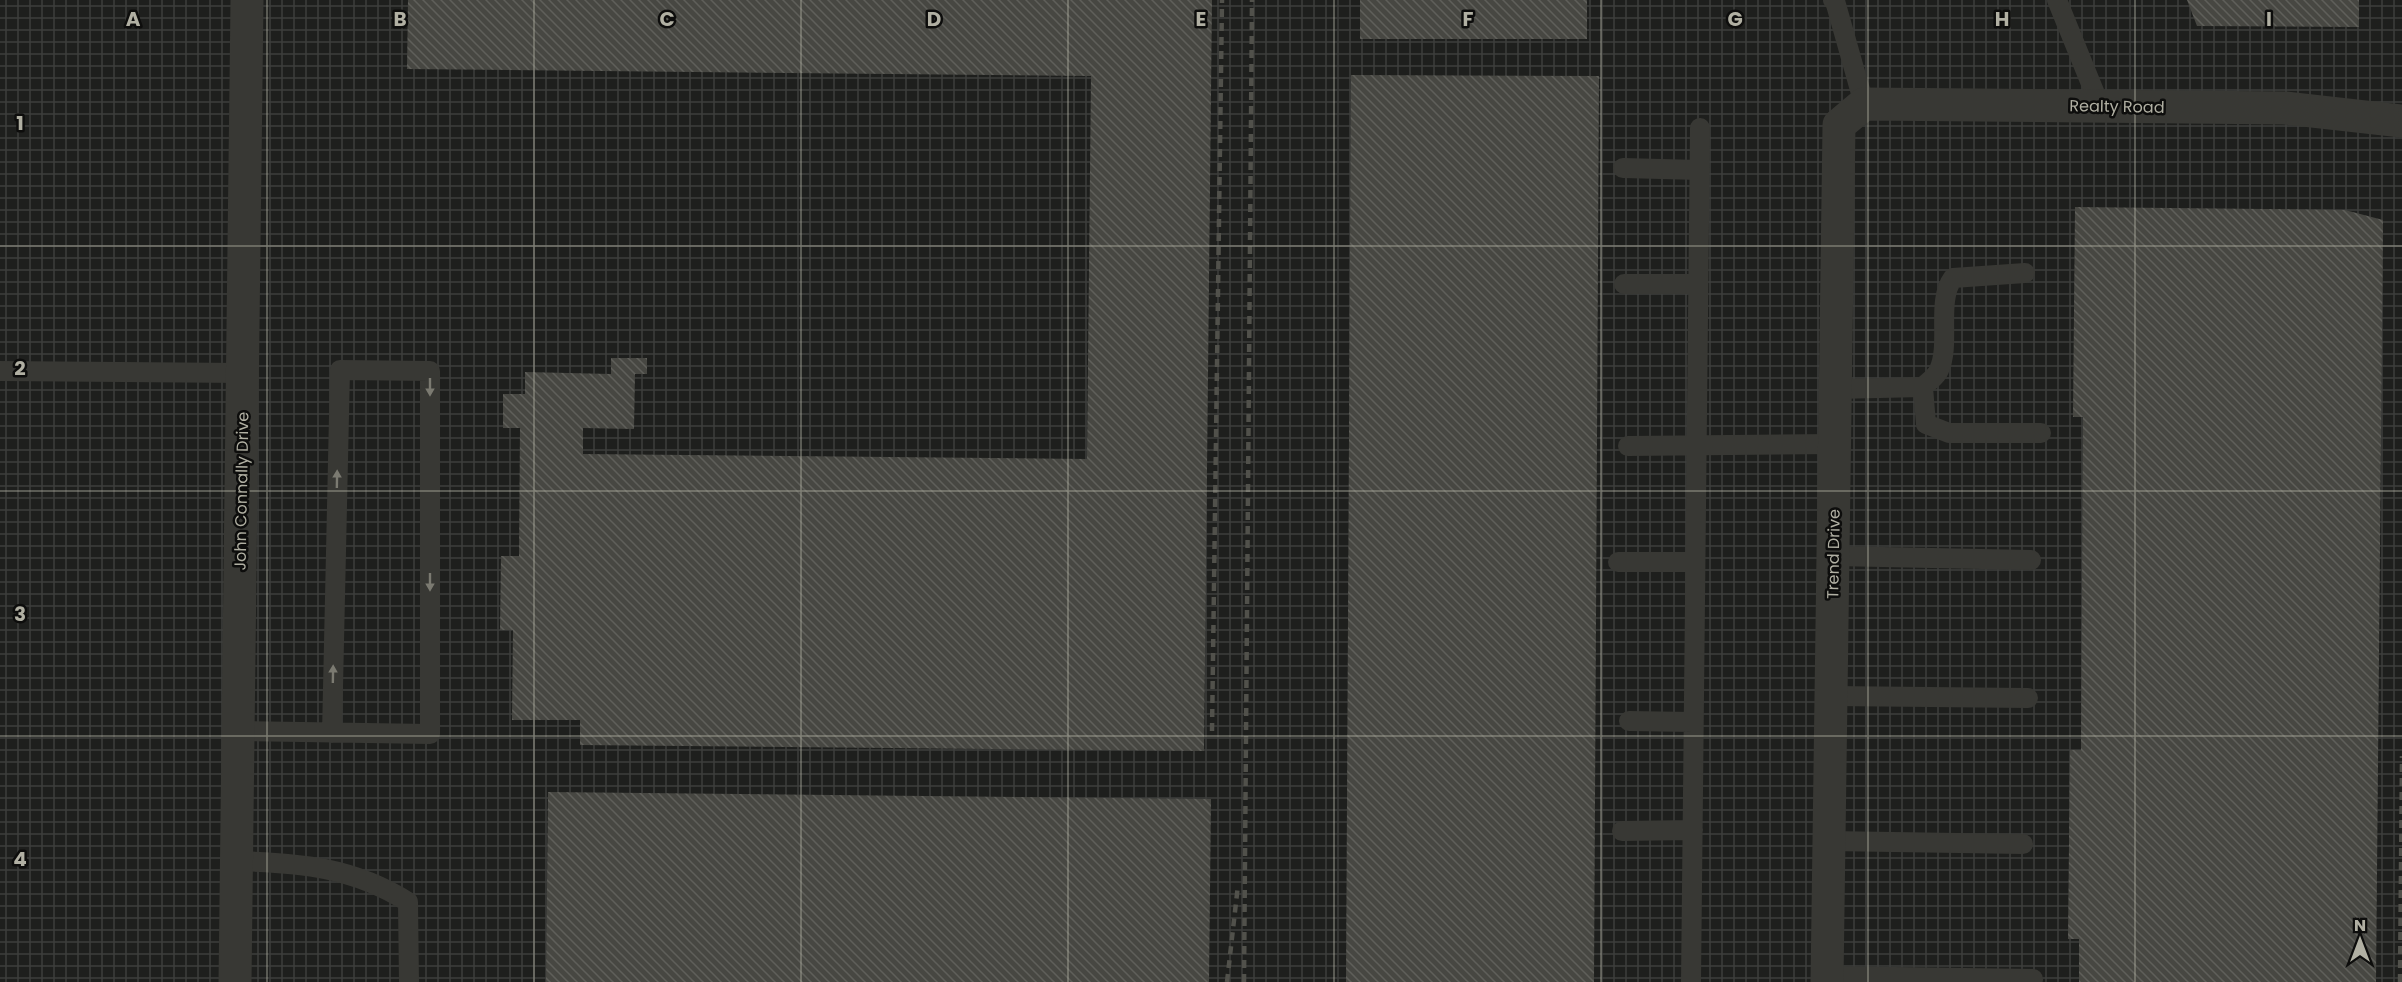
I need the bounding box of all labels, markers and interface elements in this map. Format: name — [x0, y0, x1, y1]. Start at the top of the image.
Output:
text: A — [126, 5, 141, 33]
text: B — [393, 5, 407, 33]
text: C — [659, 5, 675, 33]
text: D — [927, 5, 941, 33]
text: E — [1196, 5, 1206, 33]
text: F — [1463, 5, 1474, 33]
text: G — [1727, 5, 1743, 33]
text: H — [1995, 5, 2009, 33]
text: I — [2266, 5, 2272, 33]
street label: Realty Road — [2069, 94, 2165, 119]
text: 1 — [16, 109, 24, 137]
text: 2 — [14, 354, 26, 382]
one-way arrow — [425, 377, 435, 396]
street label: John Connally Drive — [229, 411, 254, 571]
one-way arrow — [332, 470, 342, 489]
street label: Trend Drive — [1821, 509, 1846, 599]
one-way arrow — [425, 572, 435, 591]
text: 3 — [14, 600, 26, 628]
one-way arrow — [328, 665, 338, 684]
text: 4 — [13, 845, 27, 873]
north arrow — [2330, 910, 2390, 970]
text: N — [2354, 914, 2366, 937]

